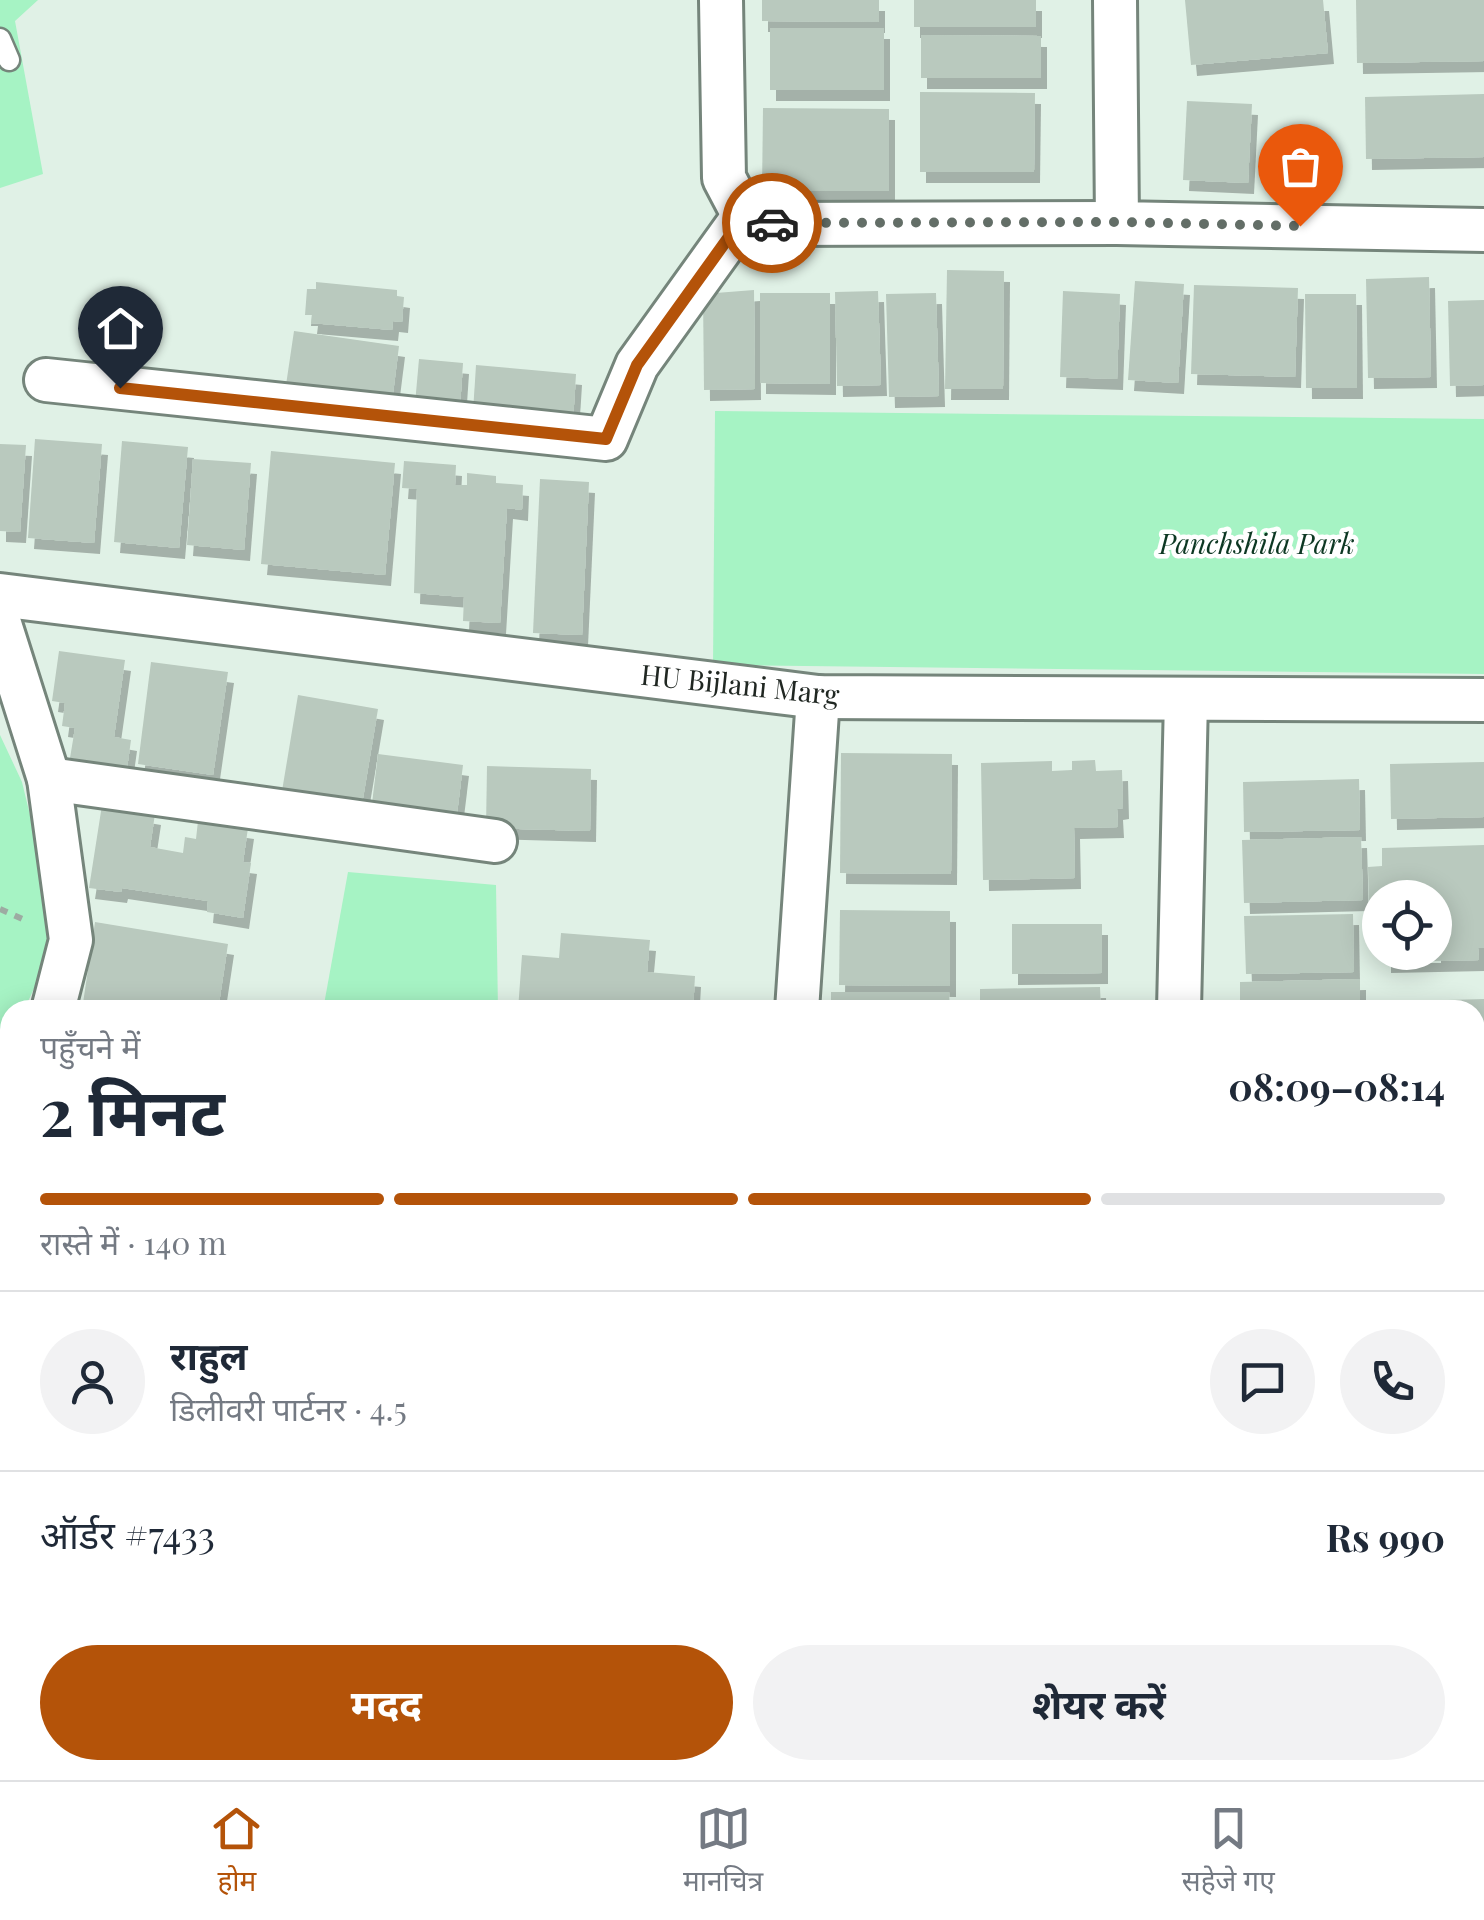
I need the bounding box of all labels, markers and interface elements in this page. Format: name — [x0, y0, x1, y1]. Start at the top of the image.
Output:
pin — [1258, 124, 1343, 227]
icon: bag — [1273, 139, 1328, 194]
courier — [722, 173, 822, 273]
icon: car — [745, 196, 800, 251]
pin — [78, 286, 163, 389]
icon: home — [93, 301, 148, 356]
park label: Panchshila Park — [1158, 524, 1355, 561]
street label: HU Bijlani Marg — [639, 655, 842, 712]
map controls — [1362, 880, 1452, 970]
button: locate — [1362, 880, 1452, 970]
text: पहुँचने में — [40, 1024, 140, 1067]
text: 08:09–08:14 — [1228, 1060, 1445, 1111]
text: 2 मिनट — [40, 1066, 225, 1152]
text: रास्ते में · 140 m — [40, 1220, 227, 1263]
button: person — [40, 1329, 145, 1434]
text: राहुल — [170, 1329, 247, 1380]
button: chat — [1210, 1329, 1315, 1434]
button: phone — [1340, 1329, 1445, 1434]
text: डिलीवरी पार्टनर · 4.5 — [170, 1386, 407, 1429]
text: ऑर्डर #7433 — [40, 1508, 215, 1559]
text: Rs 990 — [1326, 1511, 1445, 1562]
button: मदद — [40, 1645, 733, 1760]
button: शेयर करें — [753, 1645, 1445, 1760]
tab: होम — [209, 1801, 264, 1902]
tab: मानचित्र — [683, 1801, 763, 1902]
tab: सहेजे गए — [1182, 1801, 1275, 1902]

